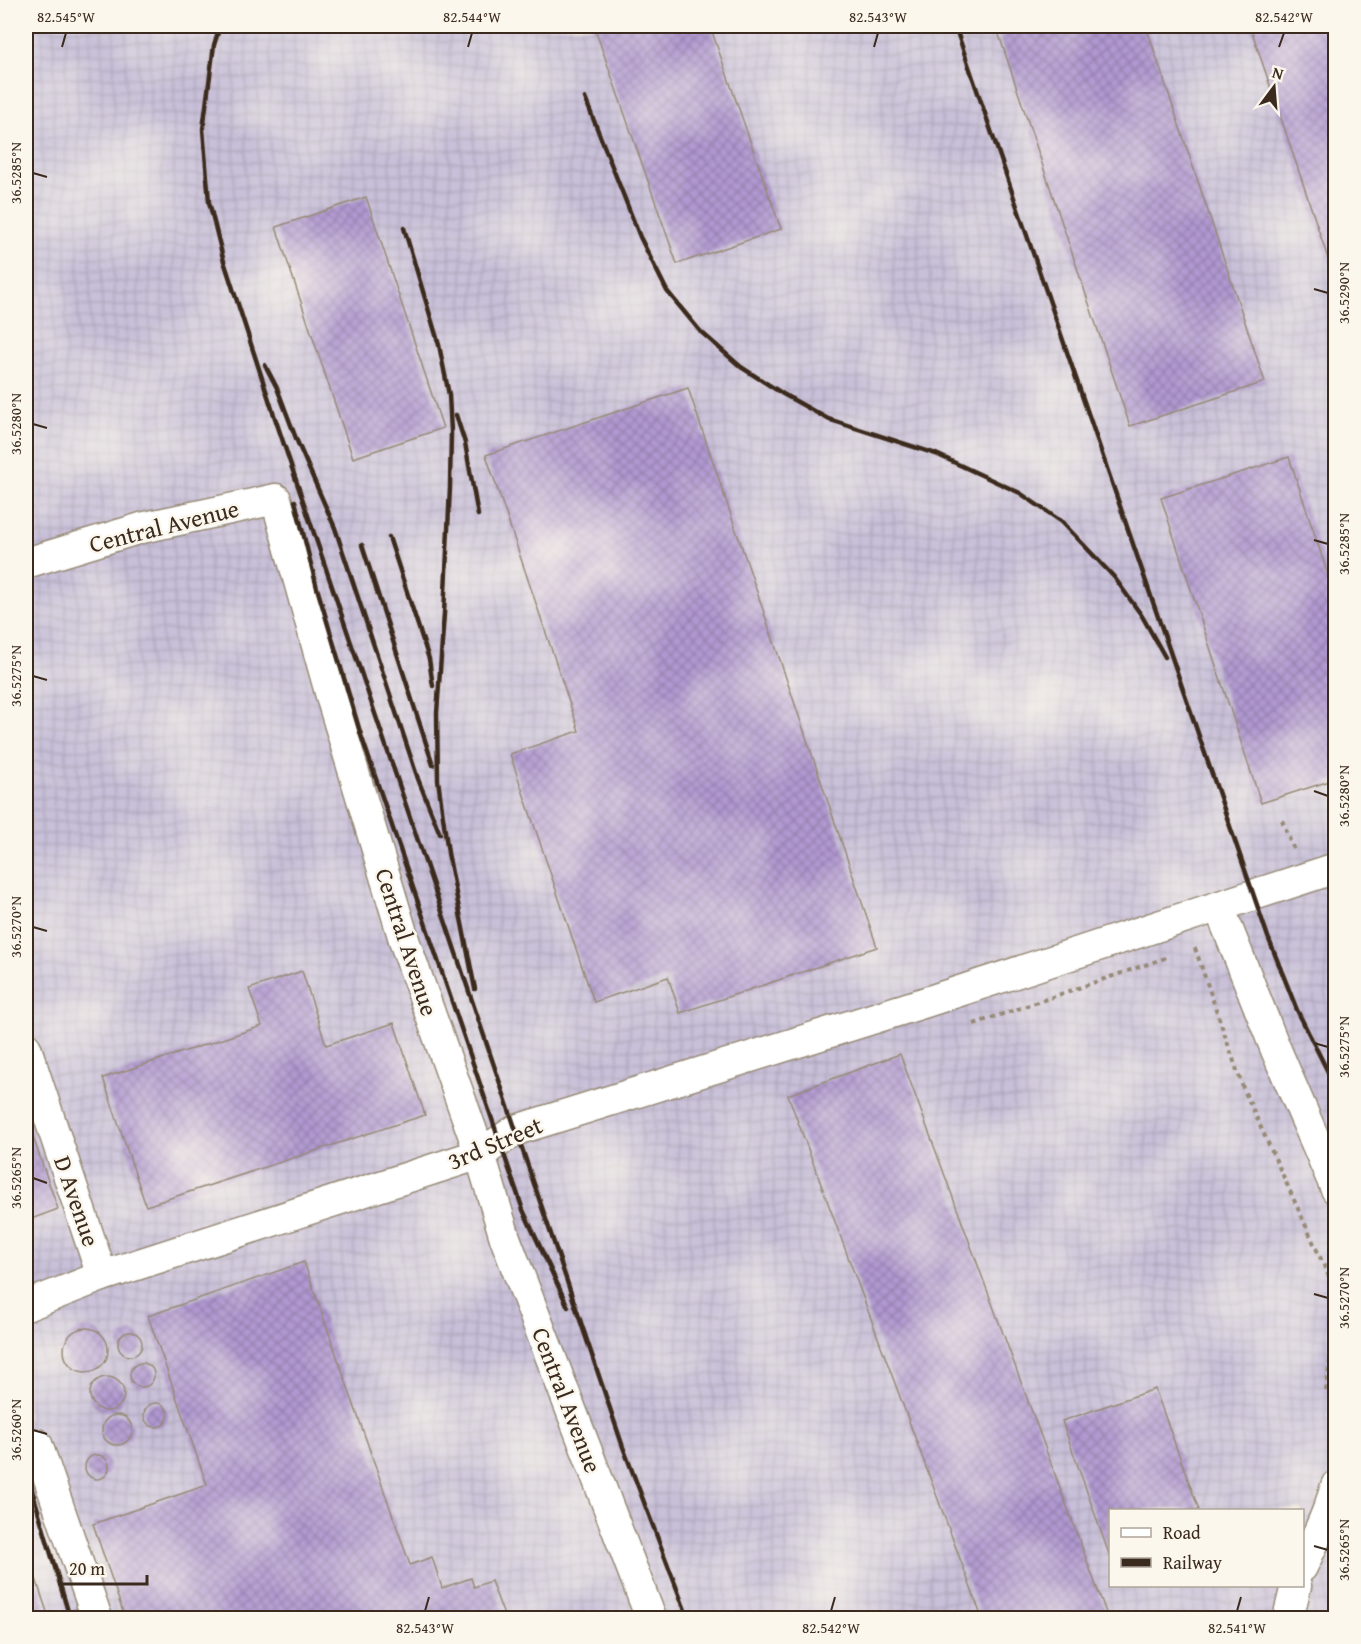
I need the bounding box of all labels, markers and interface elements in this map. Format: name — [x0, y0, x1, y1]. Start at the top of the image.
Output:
text: 82.545°W — [37, 6, 95, 27]
text: 82.544°W — [443, 6, 501, 27]
text: 82.543°W — [849, 6, 907, 27]
text: 82.542°W — [1255, 6, 1313, 27]
north arrow — [1244, 57, 1304, 117]
text: N — [1270, 60, 1287, 86]
text: 36.5285°N — [5, 142, 26, 204]
text: 36.5290°N — [1333, 262, 1354, 324]
text: 36.5280°N — [5, 393, 26, 455]
street label: Central Avenue — [86, 491, 242, 561]
text: 36.5285°N — [1333, 513, 1354, 575]
text: 36.5275°N — [5, 645, 26, 707]
text: 36.5280°N — [1333, 765, 1354, 827]
street label: Central Avenue — [367, 864, 447, 1020]
text: 36.5270°N — [5, 896, 26, 958]
text: 36.5275°N — [1333, 1016, 1354, 1078]
street label: 3rd Street — [442, 1107, 548, 1179]
text: 36.5265°N — [5, 1147, 26, 1209]
street label: D Avenue — [45, 1151, 109, 1251]
text: 36.5270°N — [1333, 1267, 1354, 1329]
street label: Central Avenue — [523, 1322, 611, 1478]
text: 36.5260°N — [5, 1399, 26, 1461]
legend — [1109, 1509, 1304, 1587]
text: Road — [1163, 1519, 1201, 1546]
text: 36.5265°N — [1333, 1519, 1354, 1581]
scale bar — [60, 1548, 147, 1586]
text: Railway — [1163, 1549, 1222, 1576]
text: 20 m — [69, 1555, 105, 1582]
text: 82.543°W — [396, 1617, 454, 1638]
text: 82.542°W — [802, 1617, 860, 1638]
text: 82.541°W — [1208, 1617, 1266, 1638]

